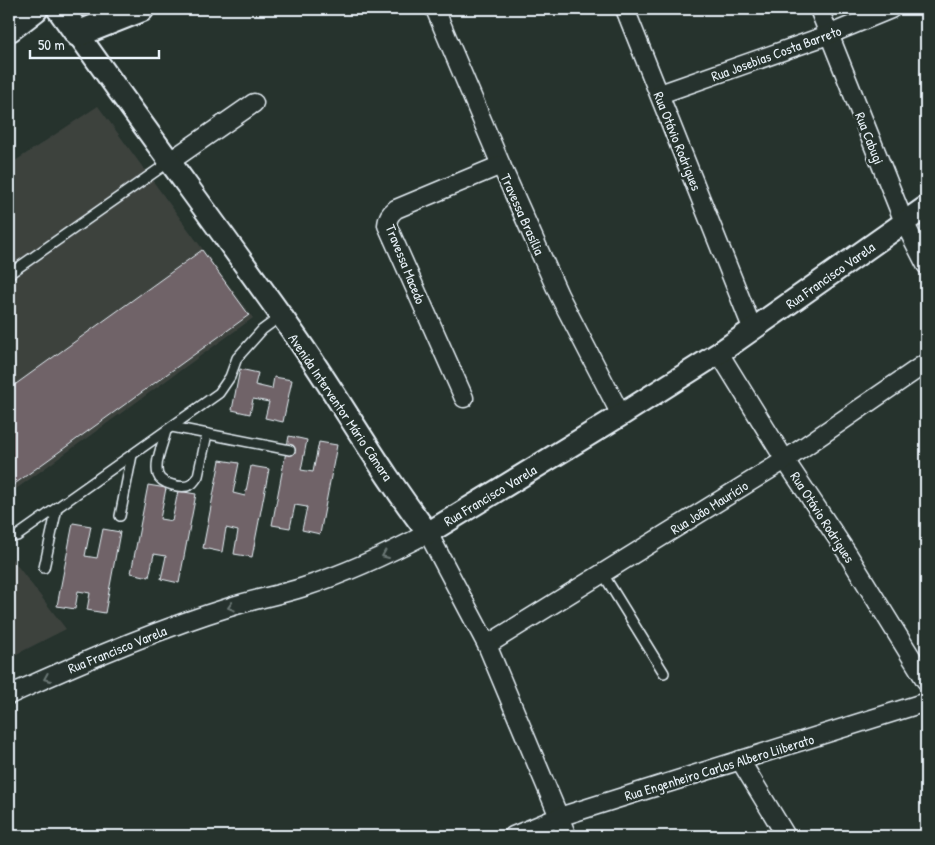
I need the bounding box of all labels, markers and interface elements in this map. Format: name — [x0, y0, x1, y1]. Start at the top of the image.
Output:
street label: Rua Josebias Costa Barreto — [708, 21, 844, 85]
scale bar — [30, 28, 159, 60]
text: 50 m — [38, 34, 65, 55]
street label: Rua Otávio Rodrigues — [649, 89, 707, 194]
street label: Rua Cabugi — [850, 109, 889, 167]
street label: Travessa Brasília — [497, 170, 550, 258]
street label: Travessa Macedo — [381, 221, 431, 307]
street label: Rua Francisco Varela — [782, 237, 879, 313]
street label: Avenida Interventor Mário Câmara — [285, 330, 398, 485]
street label: Rua Francisco Varela — [440, 460, 540, 530]
street label: Rua Otávio Rodrigues — [786, 468, 860, 567]
street label: Rua João Maurício — [667, 475, 752, 538]
one-way arrow — [381, 549, 390, 560]
one-way arrow — [228, 601, 236, 611]
street label: Rua Francisco Varela — [65, 620, 170, 677]
one-way arrow — [43, 672, 52, 683]
street label: Rua Engenheiro Carlos Albero Liiberato — [622, 729, 817, 806]

